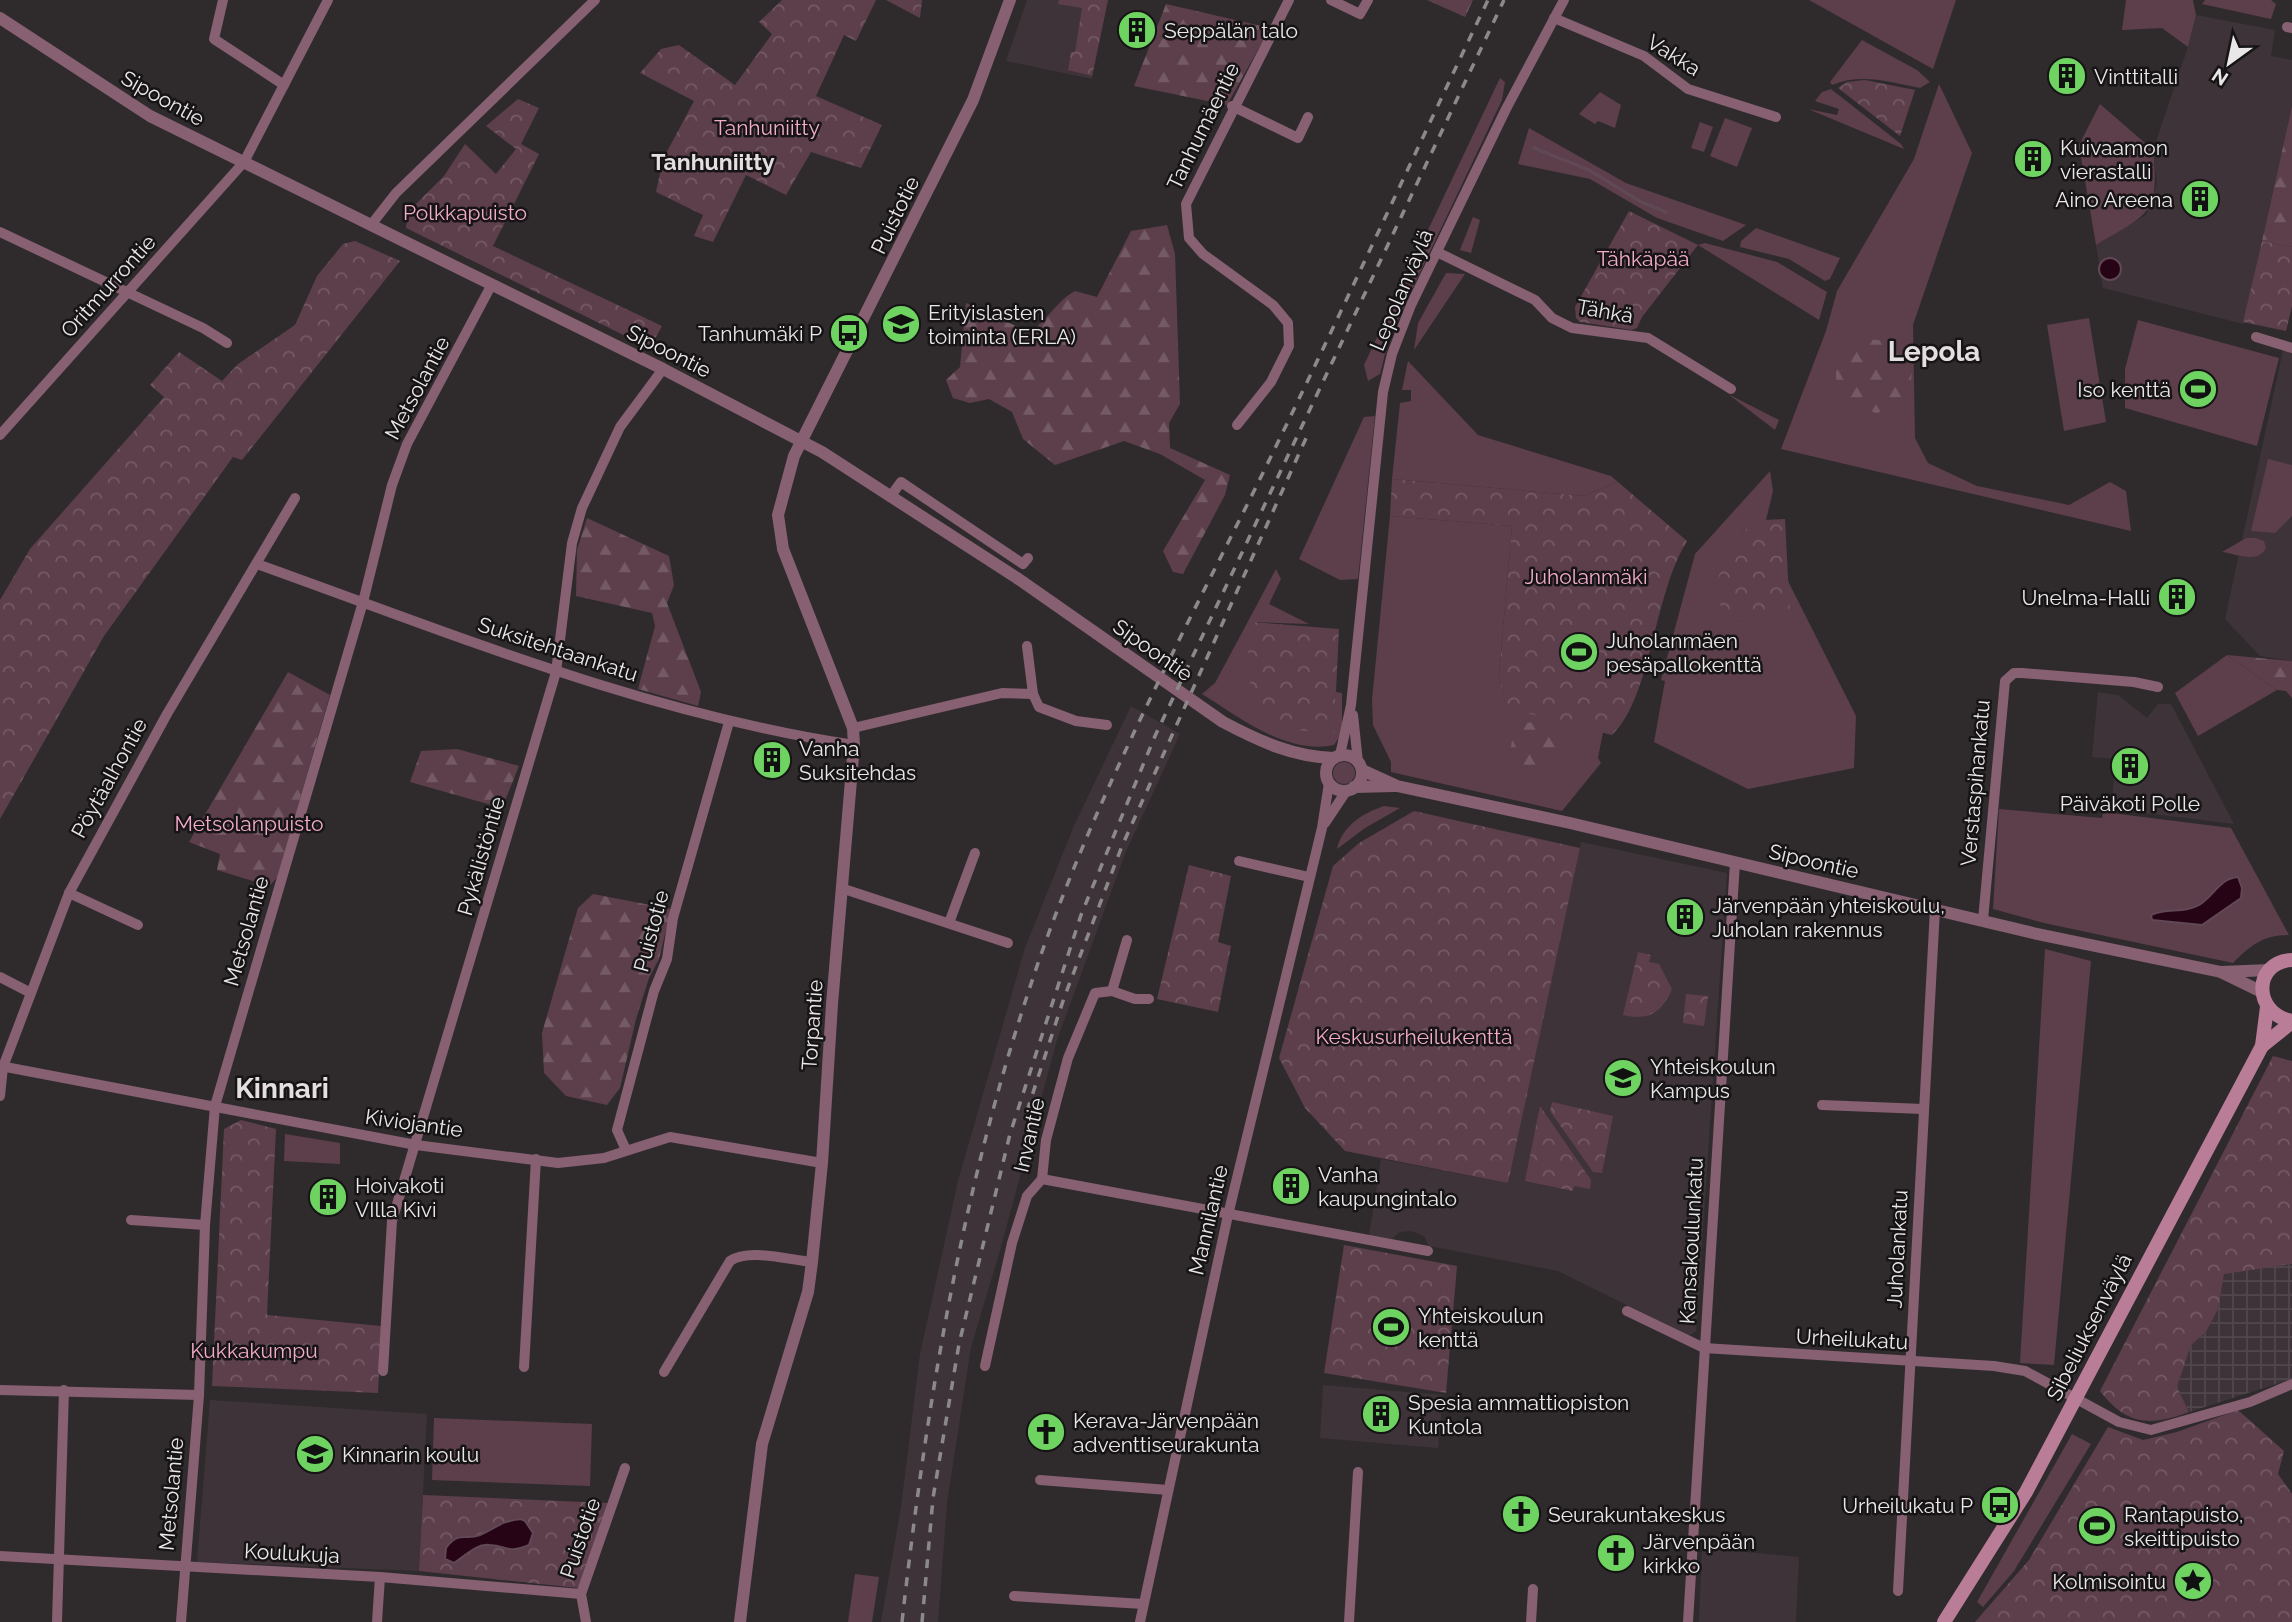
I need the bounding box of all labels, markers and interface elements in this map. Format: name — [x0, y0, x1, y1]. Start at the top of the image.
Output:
building icon: Seppälän talo — [1116, 9, 1158, 51]
place label: Seppälän talo — [1164, 18, 1298, 43]
north arrow — [2194, 28, 2264, 98]
street label: Vakka — [1643, 29, 1705, 81]
building icon: Vinttitalli — [2046, 55, 2088, 97]
street label: Tanhumäentie — [1161, 58, 1245, 194]
place label: Vinttitalli — [2094, 64, 2178, 89]
text: N — [2208, 64, 2232, 90]
street label: Sipoontie — [117, 65, 209, 131]
park label: Tanhuniitty — [714, 115, 820, 140]
place label: Kuivaamon vierastalli — [2060, 135, 2168, 184]
building icon: Kuivaamon vierastalli — [2012, 138, 2054, 180]
district label: Tanhuniitty — [651, 148, 775, 175]
street label: Puistotie — [865, 172, 925, 258]
building icon: Aino Areena — [2179, 178, 2221, 220]
place label: Aino Areena — [2055, 187, 2173, 212]
park label: Polkkapuisto — [403, 200, 527, 225]
street label: Lepolanväylä — [1364, 225, 1438, 355]
street label: Oritmurrontie — [55, 230, 161, 342]
park label: Tähkäpää — [1597, 246, 1689, 271]
street label: Tähkä — [1575, 294, 1635, 328]
place label: Erityislasten toiminta (ERLA) — [928, 300, 1076, 349]
school or university icon: Erityislasten toiminta (ERLA) — [880, 303, 922, 345]
bus stop icon: Tanhumäki P — [828, 312, 870, 354]
street label: Sipoontie — [623, 319, 715, 383]
place label: Tanhumäki P — [698, 321, 822, 346]
street label: Metsolantie — [379, 332, 455, 444]
district label: Lepola — [1888, 335, 1980, 368]
sports icon: Iso kenttä — [2177, 368, 2219, 410]
place label: Iso kenttä — [2077, 377, 2171, 402]
park label: Juholanmäki — [1524, 564, 1648, 589]
building icon: Unelma-Halli — [2156, 576, 2198, 618]
place label: Unelma-Halli — [2022, 585, 2150, 610]
street label: Suksitehtaankatu — [475, 611, 641, 687]
street label: Sipoontie — [1108, 614, 1198, 686]
place label: Juholanmäen pesäpallokenttä — [1606, 628, 1762, 677]
sports icon: Juholanmäen pesäpallokenttä — [1558, 631, 1600, 673]
street label: Verstaspihankatu — [1955, 699, 1995, 867]
street label: Pöytäalhontie — [66, 714, 152, 842]
place label: Vanha Suksitehdas — [799, 736, 916, 785]
building icon: Vanha Suksitehdas — [751, 739, 793, 781]
building icon: Päiväkoti Polle — [2109, 745, 2151, 787]
place label: Päiväkoti Polle — [2060, 791, 2200, 816]
street label: Pykälistöntie — [452, 794, 510, 918]
park label: Metsolanpuisto — [174, 811, 324, 836]
street label: Sipoontie — [1767, 839, 1861, 883]
street label: Metsolantie — [218, 873, 274, 989]
street label: Puistotie — [628, 887, 674, 975]
place label: Järvenpään yhteiskoulu, Juholan rakennus — [1712, 893, 1945, 942]
building icon: Järvenpään yhteiskoulu, Juholan rakennus — [1664, 896, 1706, 938]
street label: Torpantie — [796, 979, 828, 1071]
park label: Keskusurheilukenttä — [1316, 1024, 1512, 1049]
place label: Yhteiskoulun Kampus — [1650, 1054, 1776, 1103]
school or university icon: Yhteiskoulun Kampus — [1602, 1057, 1644, 1099]
district label: Kinnari — [235, 1072, 329, 1105]
street label: Invantie — [1008, 1095, 1050, 1175]
street label: Kiviojantie — [363, 1104, 465, 1142]
street label: Kansakoulunkatu — [1674, 1157, 1708, 1325]
place label: Vanha kaupungintalo — [1318, 1162, 1457, 1211]
street label: Mannilantie — [1183, 1163, 1233, 1277]
building icon: Vanha kaupungintalo — [1270, 1165, 1312, 1207]
place label: Hoivakoti VIlla Kivi — [355, 1173, 444, 1222]
building icon: Hoivakoti VIlla Kivi — [307, 1176, 349, 1218]
street label: Juholankatu — [1881, 1189, 1913, 1309]
street label: Sibeliuksenväylä — [2041, 1249, 2137, 1405]
place label: Yhteiskoulun kenttä — [1418, 1303, 1544, 1352]
sports icon: Yhteiskoulun kenttä — [1370, 1306, 1412, 1348]
street label: Urheilukatu — [1795, 1324, 1909, 1354]
park label: Kukkakumpu — [190, 1338, 318, 1363]
place label: Spesia ammattiopiston Kuntola — [1408, 1390, 1629, 1439]
building icon: Spesia ammattiopiston Kuntola — [1360, 1393, 1402, 1435]
place label: Kerava-Järvenpään adventtiseurakunta — [1073, 1408, 1259, 1457]
church icon: Kerava-Järvenpään adventtiseurakunta — [1025, 1411, 1067, 1453]
school or university icon: Kinnarin koulu — [294, 1433, 336, 1475]
street label: Metsolantie — [154, 1436, 188, 1552]
place label: Kinnarin koulu — [342, 1442, 479, 1467]
bus stop icon: Urheilukatu P — [1979, 1484, 2021, 1526]
church icon: Seurakuntakeskus — [1500, 1493, 1542, 1535]
place label: Urheilukatu P — [1842, 1493, 1973, 1518]
street label: Puistotie — [555, 1495, 605, 1581]
place label: Seurakuntakeskus — [1548, 1502, 1725, 1527]
place label: Rantapuisto, skeittipuisto — [2124, 1502, 2243, 1551]
sports icon: Rantapuisto, skeittipuisto — [2076, 1505, 2118, 1547]
place label: Järvenpään kirkko — [1643, 1529, 1755, 1578]
church icon: Järvenpään kirkko — [1595, 1532, 1637, 1574]
street label: Koulukuja — [244, 1538, 340, 1568]
place icon: Kolmisointu — [2172, 1560, 2214, 1602]
place label: Kolmisointu — [2052, 1569, 2166, 1594]

